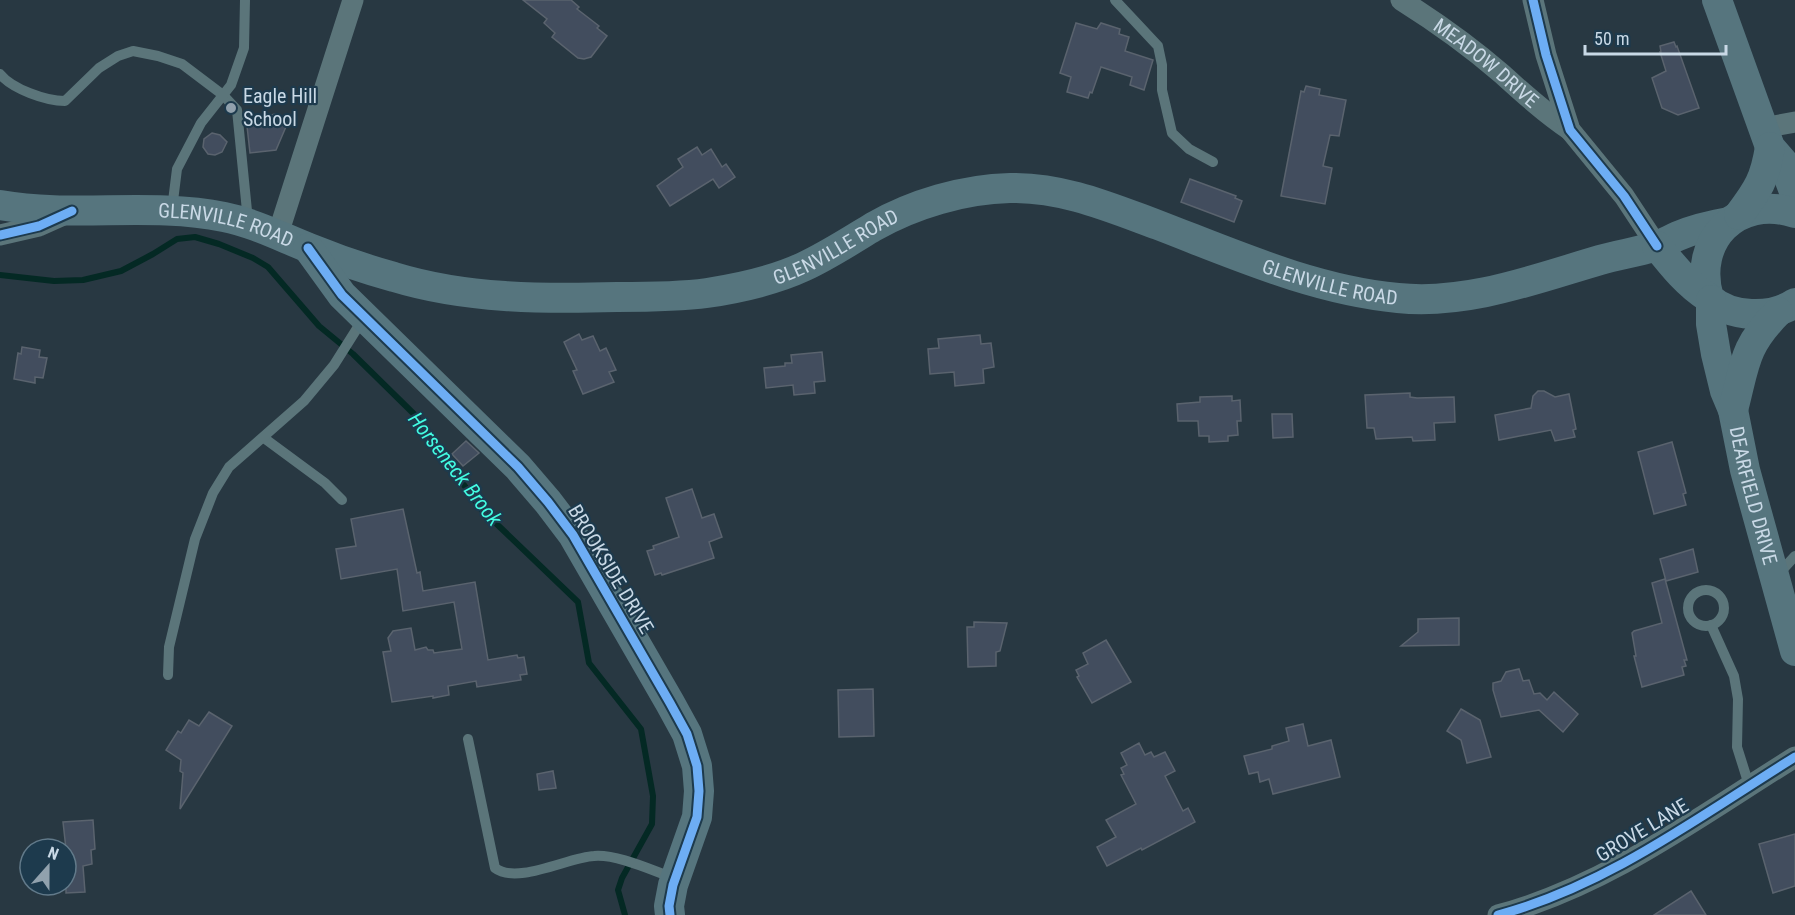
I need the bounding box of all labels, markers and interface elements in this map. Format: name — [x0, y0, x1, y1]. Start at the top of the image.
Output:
street label: MEADOW DRIVE — [1429, 13, 1543, 113]
scale bar — [1585, 18, 1726, 56]
text: 50 m — [1594, 28, 1629, 49]
place label: Eagle Hill School — [243, 84, 317, 131]
marker: Eagle Hill School — [224, 101, 238, 115]
street label: GLENVILLE ROAD — [158, 198, 297, 252]
street label: GLENVILLE ROAD — [770, 204, 902, 290]
street label: GLENVILLE ROAD — [1259, 254, 1399, 310]
water label: Horseneck Brook — [403, 407, 507, 531]
street label: DEARFIELD DRIVE — [1725, 424, 1783, 567]
street label: BROOKSIDE DRIVE — [563, 500, 659, 638]
street label: GROVE LANE — [1591, 793, 1693, 867]
north arrow — [18, 837, 78, 897]
text: N — [45, 843, 61, 864]

